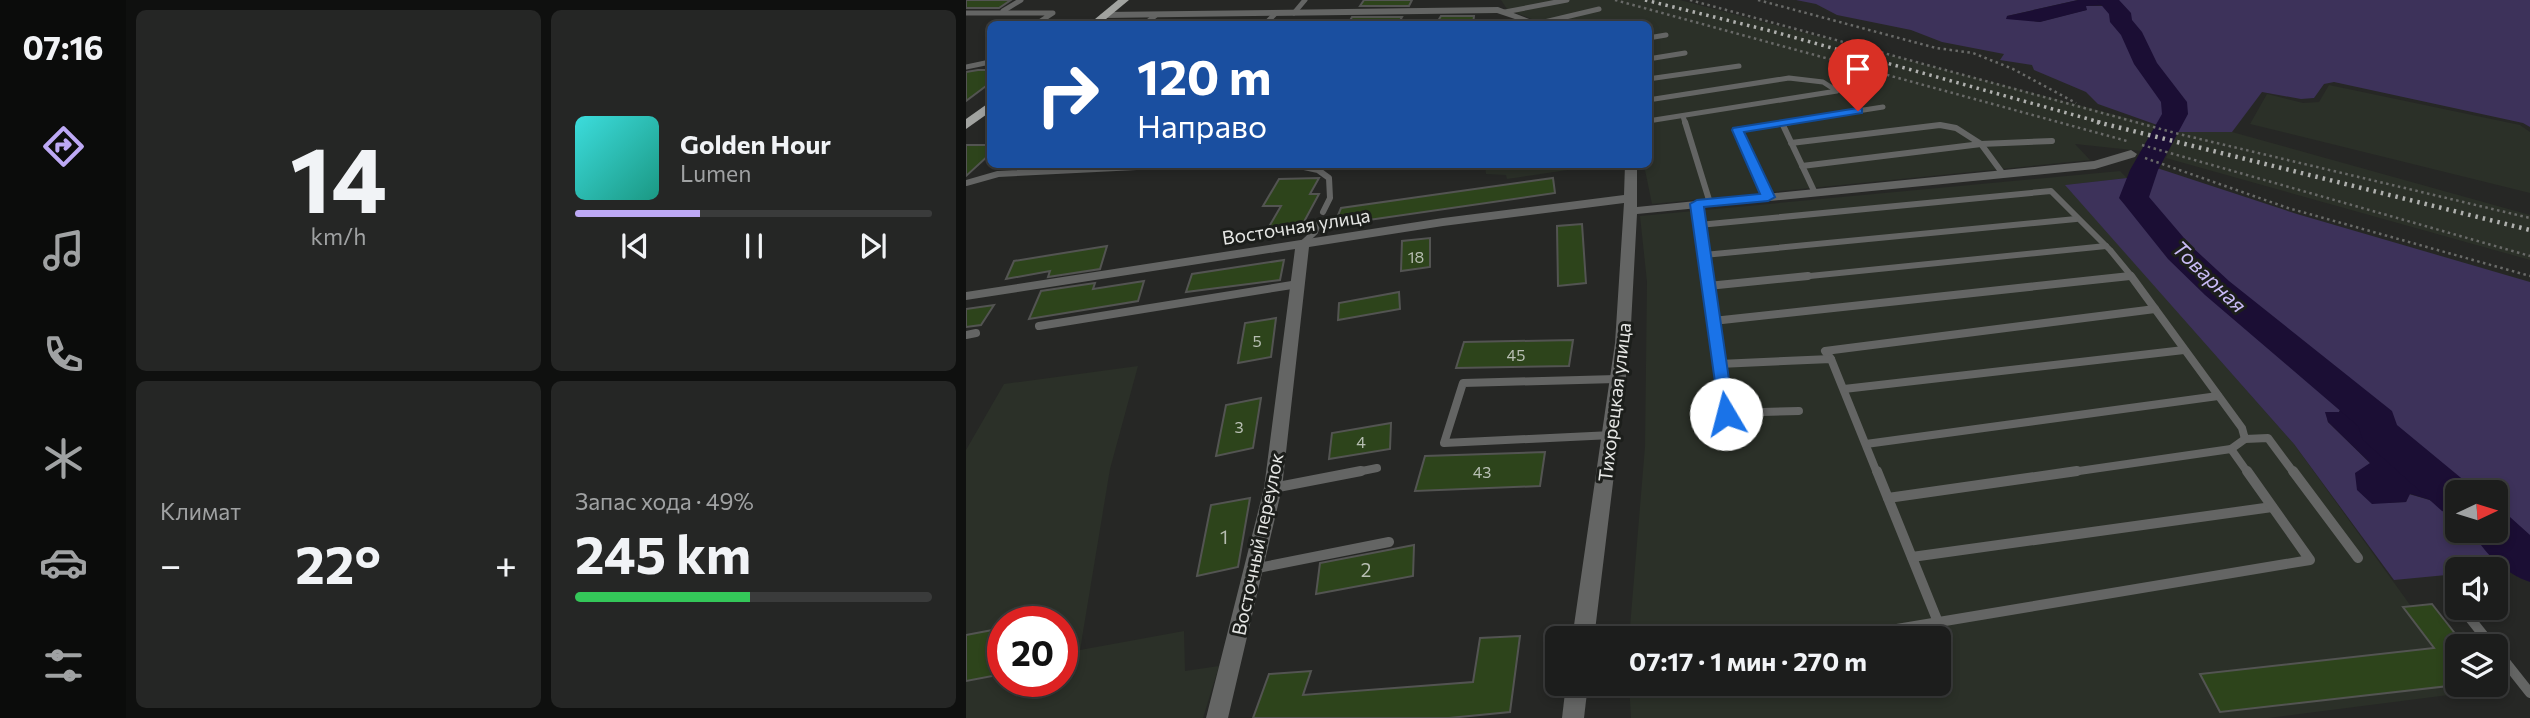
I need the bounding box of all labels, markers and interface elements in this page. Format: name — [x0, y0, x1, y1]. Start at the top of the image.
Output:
text: 07:16 — [22, 27, 104, 67]
pin — [1828, 39, 1888, 111]
text: 120 m — [1137, 45, 1271, 105]
icon: right — [1022, 49, 1113, 140]
icon: arrive — [1839, 50, 1877, 88]
text: Направо — [1137, 105, 1267, 145]
text: 14 — [290, 120, 387, 232]
icon: directions — [39, 122, 88, 171]
text: Golden Hour — [680, 128, 831, 159]
text: Lumen — [680, 159, 751, 187]
street label: Восточная улица — [1220, 203, 1372, 249]
text: km/h — [311, 222, 366, 250]
icon: music — [39, 226, 88, 275]
icon: previous — [616, 227, 654, 265]
icon: pause — [735, 227, 773, 265]
icon: next — [854, 227, 892, 265]
water label: Товарная — [2168, 235, 2252, 317]
house number: 18 — [1408, 247, 1424, 266]
street label: Тихорецкая улица — [1593, 321, 1635, 483]
icon: phone — [39, 330, 88, 379]
house number: 5 — [1252, 331, 1262, 350]
house number: 45 — [1507, 345, 1525, 364]
position arrow — [1689, 377, 1763, 451]
house number: 3 — [1234, 417, 1244, 436]
house number: 4 — [1356, 432, 1366, 451]
icon: climate — [39, 434, 88, 483]
street label: Восточный переулок — [1226, 451, 1288, 637]
house number: 43 — [1473, 462, 1491, 481]
north arrow — [2445, 480, 2508, 542]
map controls — [2445, 480, 2508, 697]
text: Запас хода · 49% — [575, 487, 754, 515]
text: Климат — [160, 497, 241, 525]
text: 245 km — [575, 521, 751, 585]
house number: 1 — [1220, 525, 1228, 548]
text: 22° — [295, 531, 381, 595]
icon: car — [39, 538, 88, 587]
text: − — [160, 540, 182, 587]
text: + — [495, 540, 517, 587]
button: sound — [2445, 557, 2508, 620]
house number: 2 — [1361, 558, 1371, 581]
speed limit sign: 20 — [987, 606, 1078, 697]
button: layers — [2445, 634, 2508, 697]
icon: filters — [39, 641, 88, 690]
text: 07:17 · 1 мин · 270 m — [1629, 645, 1867, 676]

